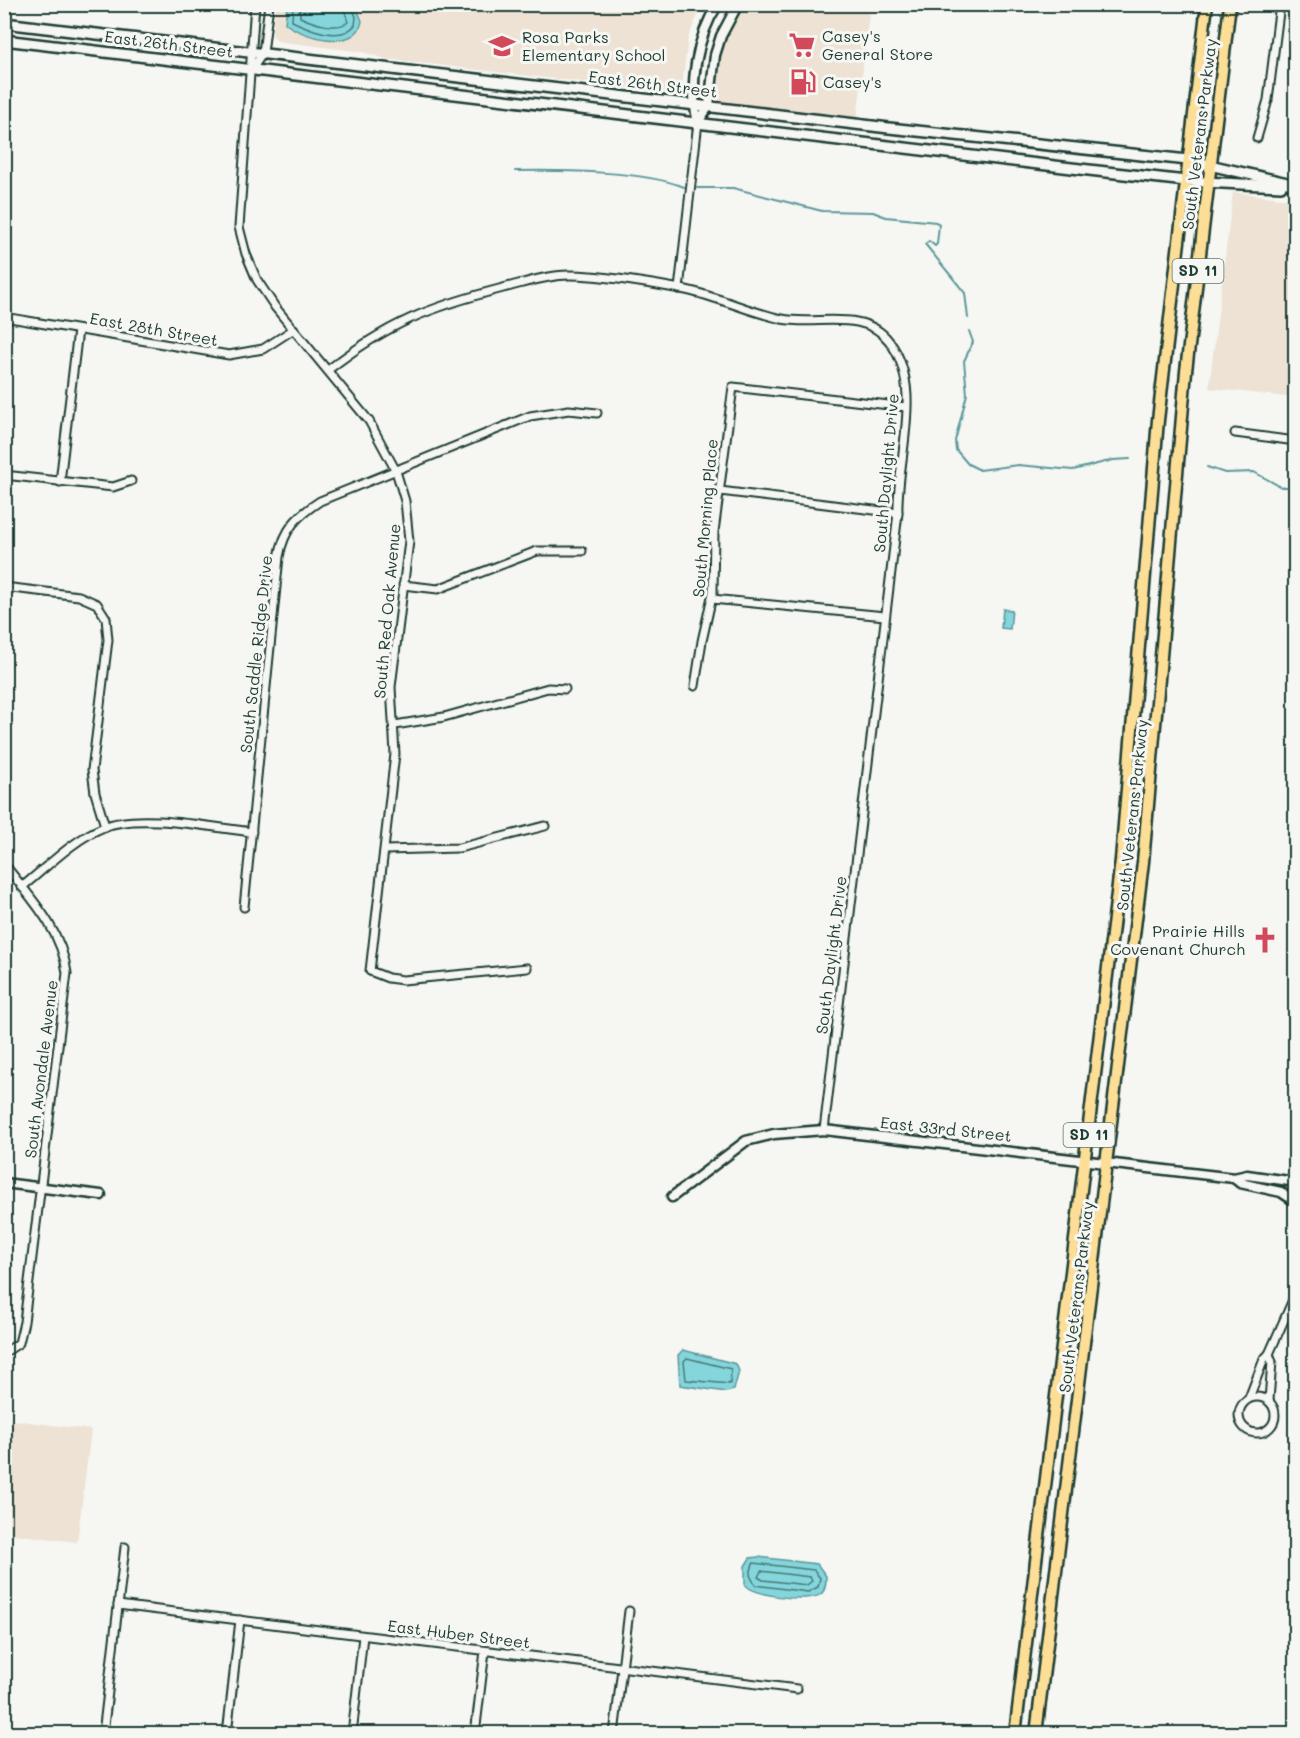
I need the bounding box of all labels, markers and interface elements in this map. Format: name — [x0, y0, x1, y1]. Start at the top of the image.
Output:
street label: East 26th Street — [103, 25, 235, 62]
place label: Casey's General Store — [822, 25, 933, 64]
place label: Rosa Parks Elementary School — [522, 26, 666, 65]
supermarket icon: Casey's General Store — [787, 30, 817, 60]
school or university icon: Rosa Parks Elementary School — [487, 31, 517, 61]
street label: South Veterans Parkway — [1176, 37, 1221, 231]
street label: East 26th Street — [587, 65, 719, 102]
fuel station icon: Casey's — [788, 67, 818, 97]
place label: Casey's — [823, 71, 882, 92]
road number: SD 11 — [1172, 259, 1224, 283]
street label: East 28th Street — [88, 307, 220, 350]
street label: South Daylight Drive — [868, 393, 903, 553]
street label: South Morning Place — [687, 438, 722, 598]
street label: South Red Oak Avenue — [368, 523, 405, 699]
street label: South Saddle Ridge Drive — [235, 554, 276, 754]
street label: South Veterans Parkway — [1111, 718, 1152, 912]
street label: South Daylight Drive — [810, 875, 851, 1035]
place label: Prairie Hills Covenant Church — [1110, 920, 1245, 959]
church icon: Prairie Hills Covenant Church — [1250, 925, 1280, 955]
street label: South Avondale Avenue — [19, 979, 62, 1159]
street label: East 33rd Street — [879, 1111, 1013, 1146]
road number: SD 11 — [1064, 1123, 1114, 1147]
street label: South Veterans Parkway — [1053, 1200, 1098, 1394]
street label: East Huber Street — [387, 1614, 532, 1653]

